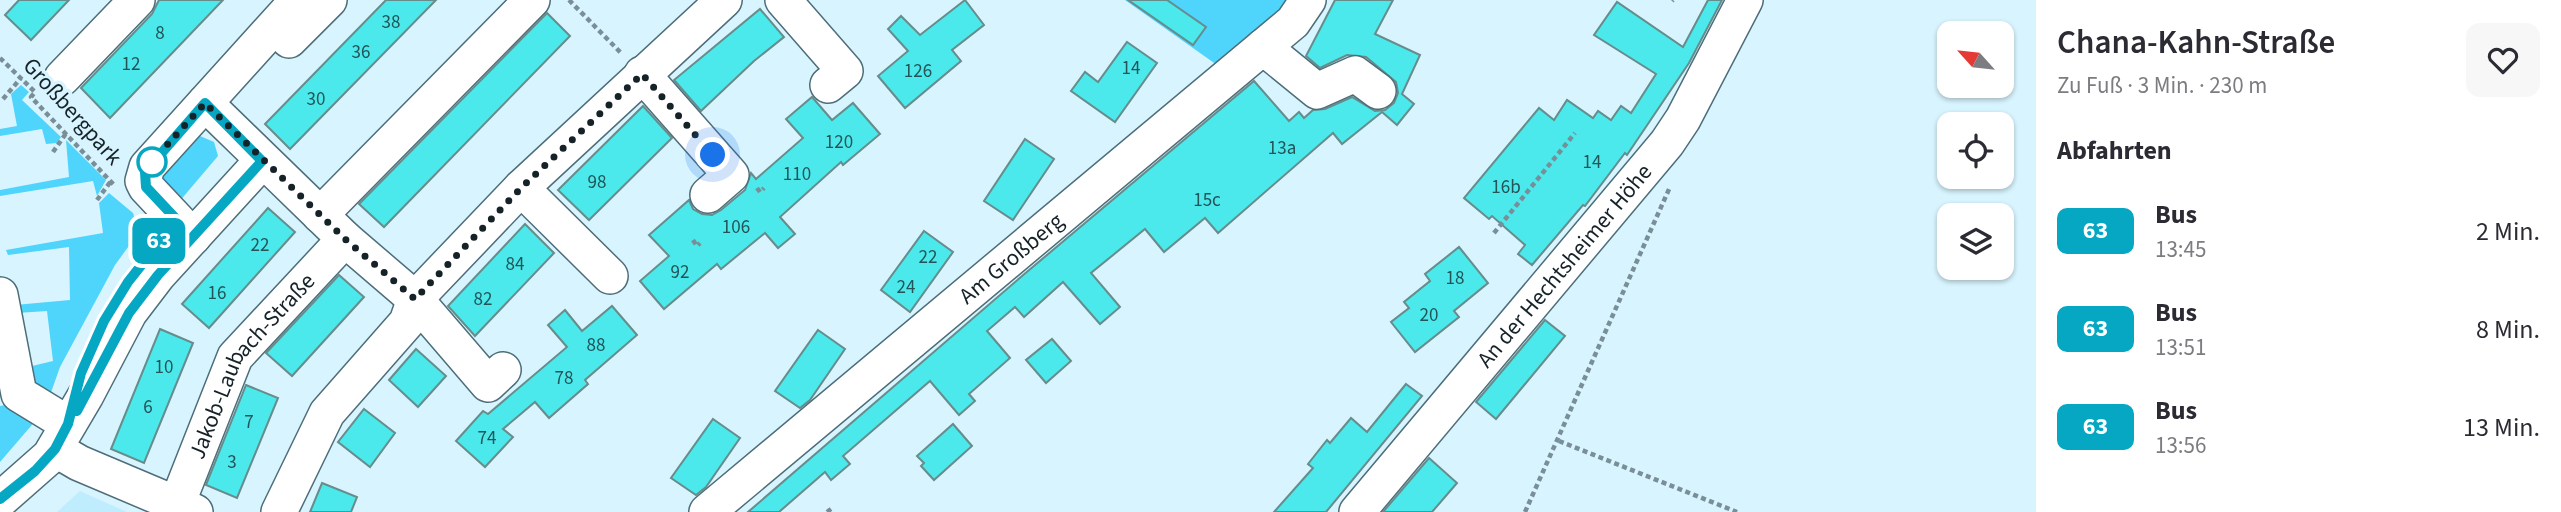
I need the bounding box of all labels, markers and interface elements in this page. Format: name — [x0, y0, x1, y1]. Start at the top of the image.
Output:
house number: 38 — [382, 9, 400, 36]
text: Chana-Kahn-Straße — [2057, 19, 2335, 66]
house number: 8 — [155, 20, 165, 47]
north arrow — [1937, 21, 2014, 98]
map controls — [1937, 21, 2014, 280]
button: heart — [2466, 23, 2540, 97]
house number: 36 — [352, 39, 370, 66]
street label: Großbergpark — [15, 50, 130, 173]
house number: 12 — [122, 51, 140, 78]
house number: 14 — [1122, 55, 1140, 82]
house number: 126 — [904, 58, 932, 85]
text: Zu Fuß · 3 Min. · 230 m — [2057, 69, 2267, 102]
house number: 30 — [307, 86, 325, 113]
button: locate — [1937, 112, 2014, 189]
house number: 120 — [825, 129, 853, 156]
text: Abfahrten — [2057, 132, 2172, 169]
house number: 13a — [1268, 135, 1296, 162]
your location — [695, 137, 730, 172]
unlabelled marker — [137, 147, 167, 177]
house number: 14 — [1583, 149, 1601, 176]
street label: An der Hechtsheimer Höhe — [1469, 157, 1660, 375]
house number: 110 — [783, 161, 811, 188]
house number: 98 — [588, 169, 606, 196]
house number: 16b — [1491, 174, 1521, 201]
house number: 15c — [1193, 187, 1221, 214]
text: Bus — [2155, 196, 2197, 233]
button: layers — [1937, 203, 2014, 280]
street label: Am Großberg — [952, 205, 1071, 312]
text: 63 — [2083, 213, 2108, 248]
text: 2 Min. — [2476, 213, 2540, 250]
house number: 106 — [722, 214, 750, 241]
line badge: 63 — [128, 218, 190, 264]
text: 63 — [146, 223, 172, 258]
house number: 22 — [251, 232, 269, 259]
text: 13:45 — [2155, 233, 2206, 266]
house number: 22 — [919, 244, 937, 271]
house number: 84 — [506, 251, 524, 278]
house number: 92 — [671, 259, 689, 286]
street label: Jakob-Laubach-Straße — [180, 265, 323, 464]
house number: 18 — [1446, 265, 1464, 292]
house number: 24 — [897, 274, 915, 301]
house number: 16 — [208, 280, 226, 307]
house number: 82 — [474, 286, 492, 313]
text: Bus — [2155, 294, 2197, 331]
house number: 20 — [1420, 302, 1438, 329]
text: 63 — [2083, 311, 2108, 346]
text: 8 Min. — [2476, 311, 2540, 348]
text: 13:51 — [2155, 331, 2206, 364]
house number: 88 — [587, 332, 605, 359]
house number: 10 — [155, 354, 173, 381]
house number: 78 — [555, 365, 573, 392]
text: Bus — [2155, 392, 2197, 429]
house number: 6 — [143, 394, 153, 421]
house number: 7 — [244, 409, 254, 436]
text: 63 — [2083, 409, 2108, 444]
text: 13 Min. — [2463, 409, 2540, 446]
house number: 74 — [478, 425, 496, 452]
text: 13:56 — [2155, 429, 2206, 462]
house number: 3 — [227, 449, 237, 476]

